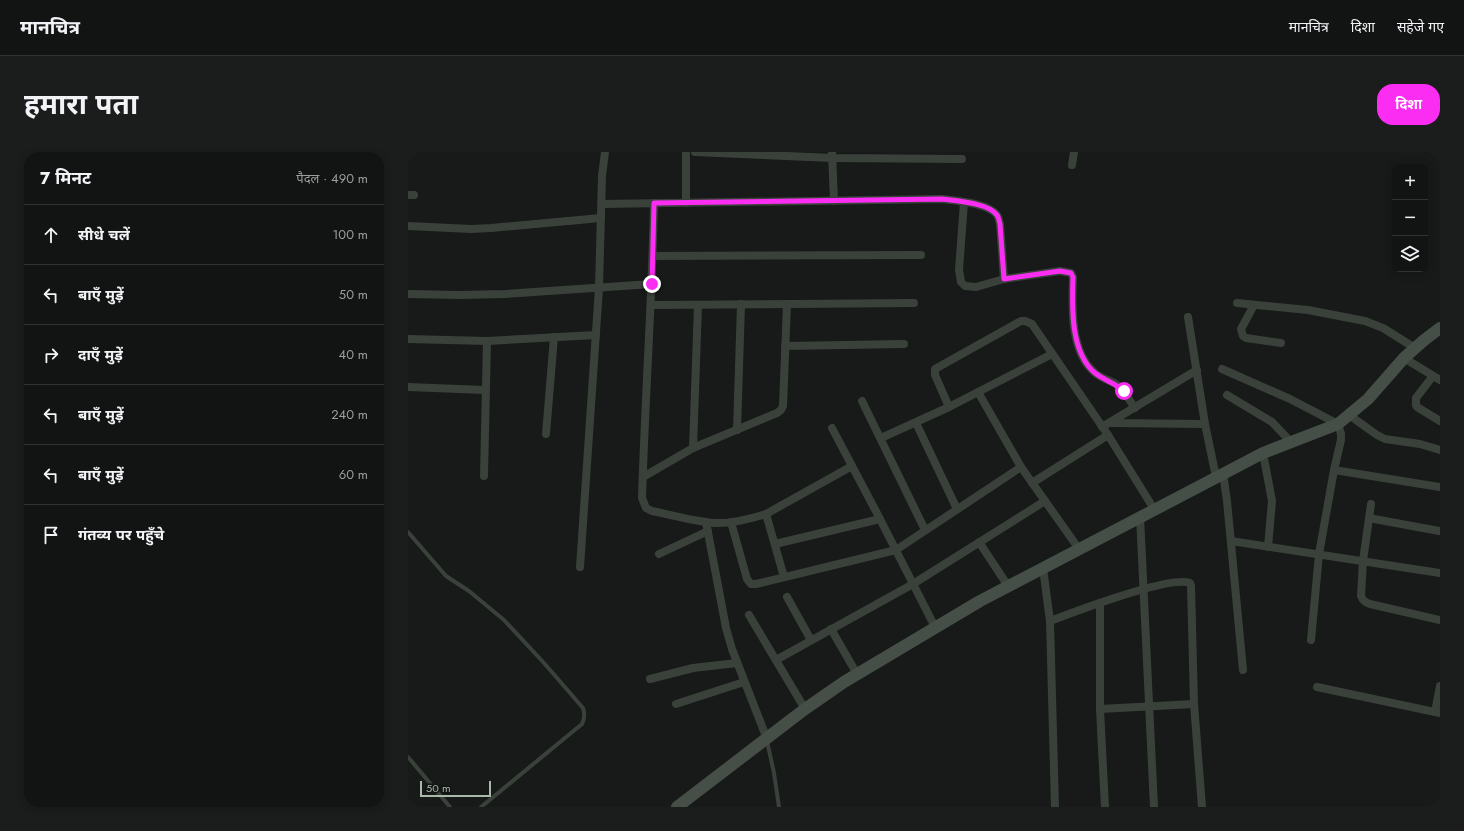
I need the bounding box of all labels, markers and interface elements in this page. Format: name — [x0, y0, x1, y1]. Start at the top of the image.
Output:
text: मानचित्र — [20, 14, 80, 41]
text: मानचित्र — [1289, 17, 1329, 37]
text: दिशा — [1351, 17, 1375, 37]
text: सहेजे गए — [1397, 17, 1444, 37]
text: हमारा पता — [24, 84, 138, 125]
button: दिशा — [1377, 84, 1440, 125]
map controls — [1392, 164, 1428, 272]
button: + — [1392, 164, 1428, 200]
text: 7 मिनट — [40, 166, 91, 190]
text: पैदल · 490 m — [296, 169, 368, 188]
button: − — [1392, 200, 1428, 236]
icon: ahead — [40, 224, 62, 246]
text: सीधे चलें — [78, 224, 130, 246]
text: 100 m — [333, 225, 368, 244]
button: layers — [1392, 236, 1428, 272]
route end — [643, 275, 661, 293]
icon: left — [40, 284, 62, 306]
text: बाएँ मुड़ें — [78, 284, 124, 306]
text: 50 m — [339, 285, 368, 304]
icon: right — [40, 344, 62, 366]
text: दाएँ मुड़ें — [78, 344, 123, 366]
text: 40 m — [339, 345, 368, 364]
route start — [1115, 382, 1133, 400]
icon: left — [40, 404, 62, 426]
text: बाएँ मुड़ें — [78, 404, 124, 426]
text: 240 m — [331, 405, 368, 424]
icon: left — [40, 464, 62, 486]
text: बाएँ मुड़ें — [78, 464, 124, 486]
text: 60 m — [339, 465, 368, 484]
icon: arrive — [40, 524, 62, 546]
text: गंतव्य पर पहुँचे — [78, 524, 164, 546]
scale bar — [420, 779, 491, 798]
text: 50 m — [426, 780, 451, 796]

